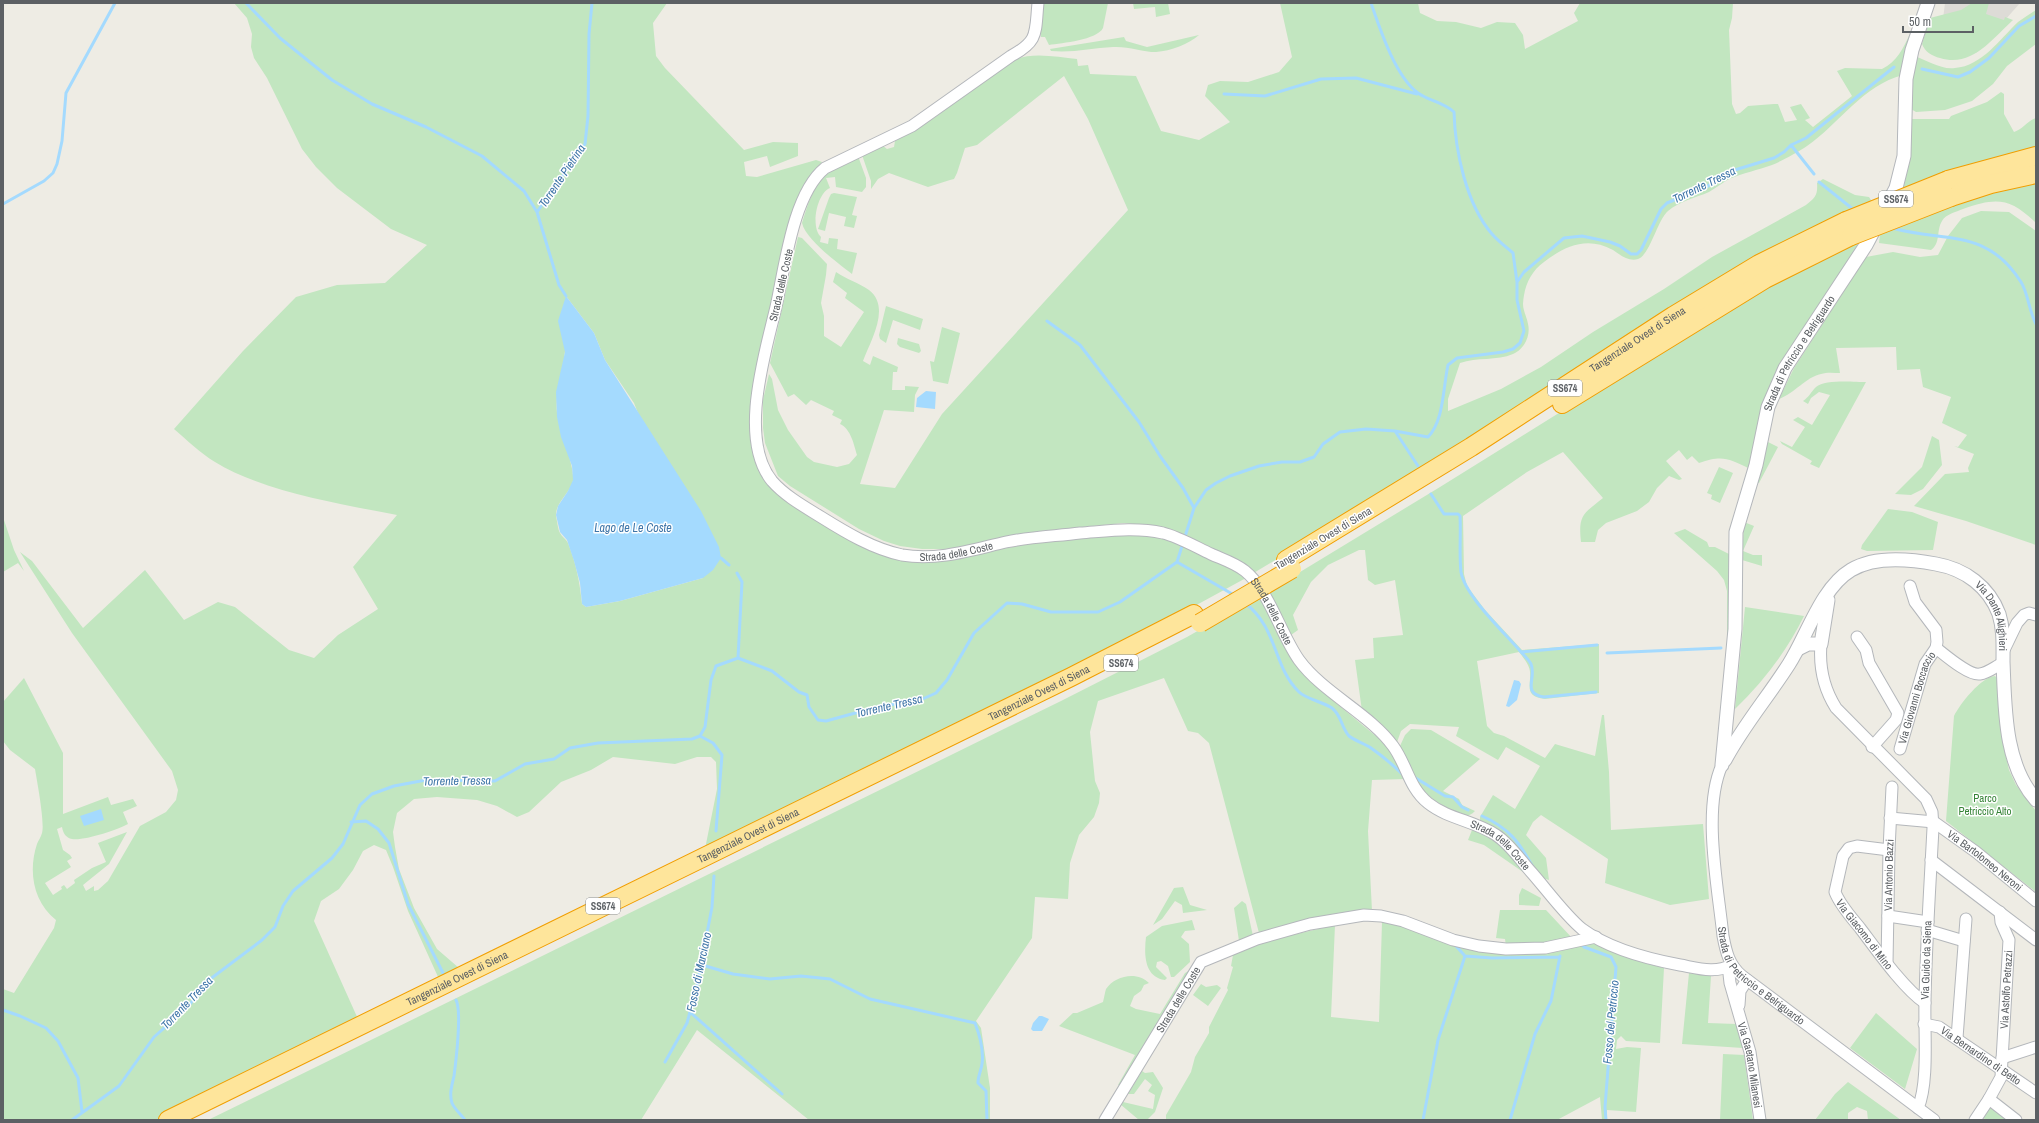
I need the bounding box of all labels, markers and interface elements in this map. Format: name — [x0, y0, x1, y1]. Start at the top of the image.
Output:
scale bar — [1903, 8, 1973, 34]
text: 50 m — [1909, 14, 1931, 30]
water label: Torrente Pietrina — [535, 141, 589, 211]
water label: Torrente Tressa — [1670, 163, 1739, 207]
road number: SS674 — [1879, 191, 1913, 207]
street label: Strada delle Coste — [766, 247, 796, 323]
street label: Strada di Petriccio e Belriguardo — [1760, 293, 1838, 412]
street label: Tangenziale Ovest di Siena — [1587, 303, 1688, 375]
road number: SS674 — [1548, 380, 1582, 396]
street label: Tangenziale Ovest di Siena — [1272, 503, 1374, 573]
water label: Lago de Le Coste — [594, 520, 672, 536]
street label: Strada delle Coste — [919, 538, 994, 564]
street label: Strada delle Coste — [1248, 574, 1295, 647]
street label: Via Dante Alighieri — [1973, 578, 2010, 651]
street label: Via Giovanni Boccaccio — [1895, 649, 1939, 746]
road number: SS674 — [1104, 655, 1138, 671]
street label: Tangenziale Ovest di Siena — [986, 662, 1092, 724]
water label: Torrente Tressa — [854, 690, 924, 721]
water label: Torrente Tressa — [423, 772, 492, 790]
park label: Parco Petriccio Alto — [1958, 791, 2012, 818]
street label: Tangenziale Ovest di Siena — [695, 805, 801, 866]
street label: Strada delle Coste — [1468, 816, 1533, 873]
street label: Via Bartolomeo Neroni — [1944, 827, 2025, 894]
street label: Via Antonio Bazzi — [1881, 839, 1897, 911]
street label: Via Giacomo di Mino — [1833, 896, 1896, 972]
road number: SS674 — [586, 898, 620, 914]
street label: Via Guido da Siena — [1918, 920, 1934, 1000]
street label: Strada di Petriccio e Belriguardo — [1715, 926, 1808, 1028]
water label: Fosso di Marciano — [683, 930, 715, 1013]
street label: Tangenziale Ovest di Siena — [404, 947, 510, 1009]
street label: Via Astolfo Petrazzi — [1997, 950, 2015, 1029]
street label: Strada delle Coste — [1153, 964, 1204, 1035]
water label: Torrente Tressa — [158, 973, 217, 1033]
water label: Fosso del Petriccio — [1599, 979, 1623, 1064]
street label: Via Gaetano Milanesi — [1735, 1020, 1765, 1109]
street label: Via Bernardino di Betto — [1938, 1023, 2024, 1088]

